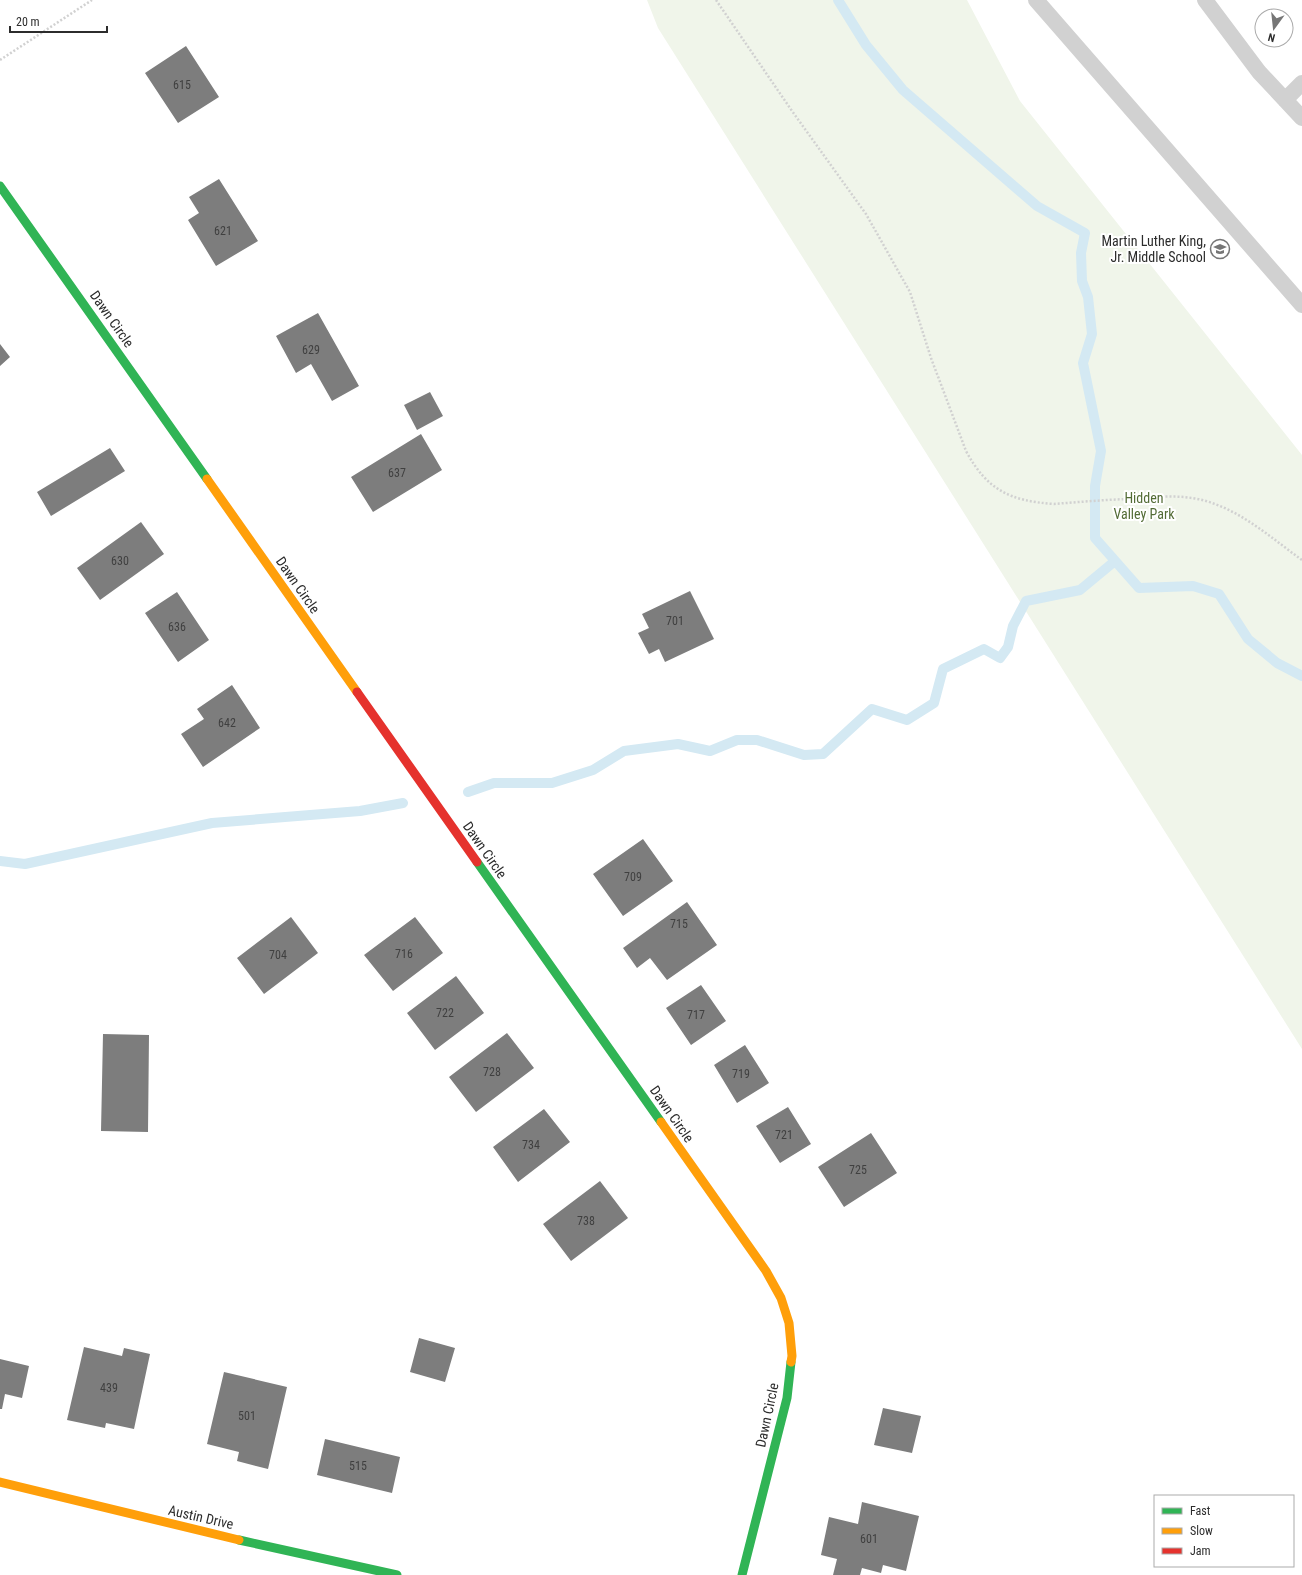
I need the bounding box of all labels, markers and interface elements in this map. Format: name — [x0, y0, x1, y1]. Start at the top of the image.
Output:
scale bar — [10, 8, 107, 34]
north arrow — [1254, 8, 1294, 48]
text: 20 m — [16, 15, 40, 29]
text: N — [1266, 30, 1276, 44]
house number: 615 — [173, 78, 191, 92]
house number: 621 — [214, 224, 232, 238]
place label: Martin Luther King, Jr. Middle School — [1101, 233, 1206, 265]
school or university icon: Martin Luther King, Jr. Middle School — [1209, 238, 1231, 260]
street label: Dawn Circle — [87, 288, 138, 351]
house number: 629 — [302, 343, 320, 357]
house number: 637 — [388, 466, 406, 480]
park label: Hidden Valley Park — [1113, 490, 1175, 522]
house number: 630 — [111, 554, 129, 568]
street label: Dawn Circle — [273, 554, 324, 617]
house number: 701 — [666, 614, 684, 628]
house number: 636 — [168, 620, 186, 634]
house number: 642 — [218, 716, 236, 730]
street label: Dawn Circle — [460, 819, 511, 882]
house number: 709 — [624, 870, 642, 884]
house number: 715 — [670, 917, 688, 931]
house number: 716 — [395, 947, 413, 961]
house number: 704 — [269, 948, 287, 962]
house number: 722 — [436, 1006, 454, 1020]
house number: 717 — [687, 1008, 705, 1022]
house number: 728 — [483, 1065, 501, 1079]
house number: 719 — [732, 1067, 750, 1081]
street label: Dawn Circle — [647, 1083, 698, 1146]
house number: 721 — [775, 1128, 793, 1142]
house number: 734 — [522, 1138, 540, 1152]
house number: 725 — [849, 1163, 867, 1177]
house number: 738 — [577, 1214, 595, 1228]
house number: 439 — [100, 1381, 118, 1395]
street label: Dawn Circle — [752, 1381, 782, 1449]
house number: 501 — [238, 1409, 256, 1423]
house number: 515 — [349, 1459, 367, 1473]
legend — [1154, 1495, 1294, 1567]
street label: Austin Drive — [167, 1502, 236, 1532]
text: Fast — [1190, 1504, 1211, 1518]
text: Slow — [1190, 1524, 1213, 1538]
house number: 601 — [860, 1532, 878, 1546]
text: Jam — [1190, 1544, 1211, 1558]

